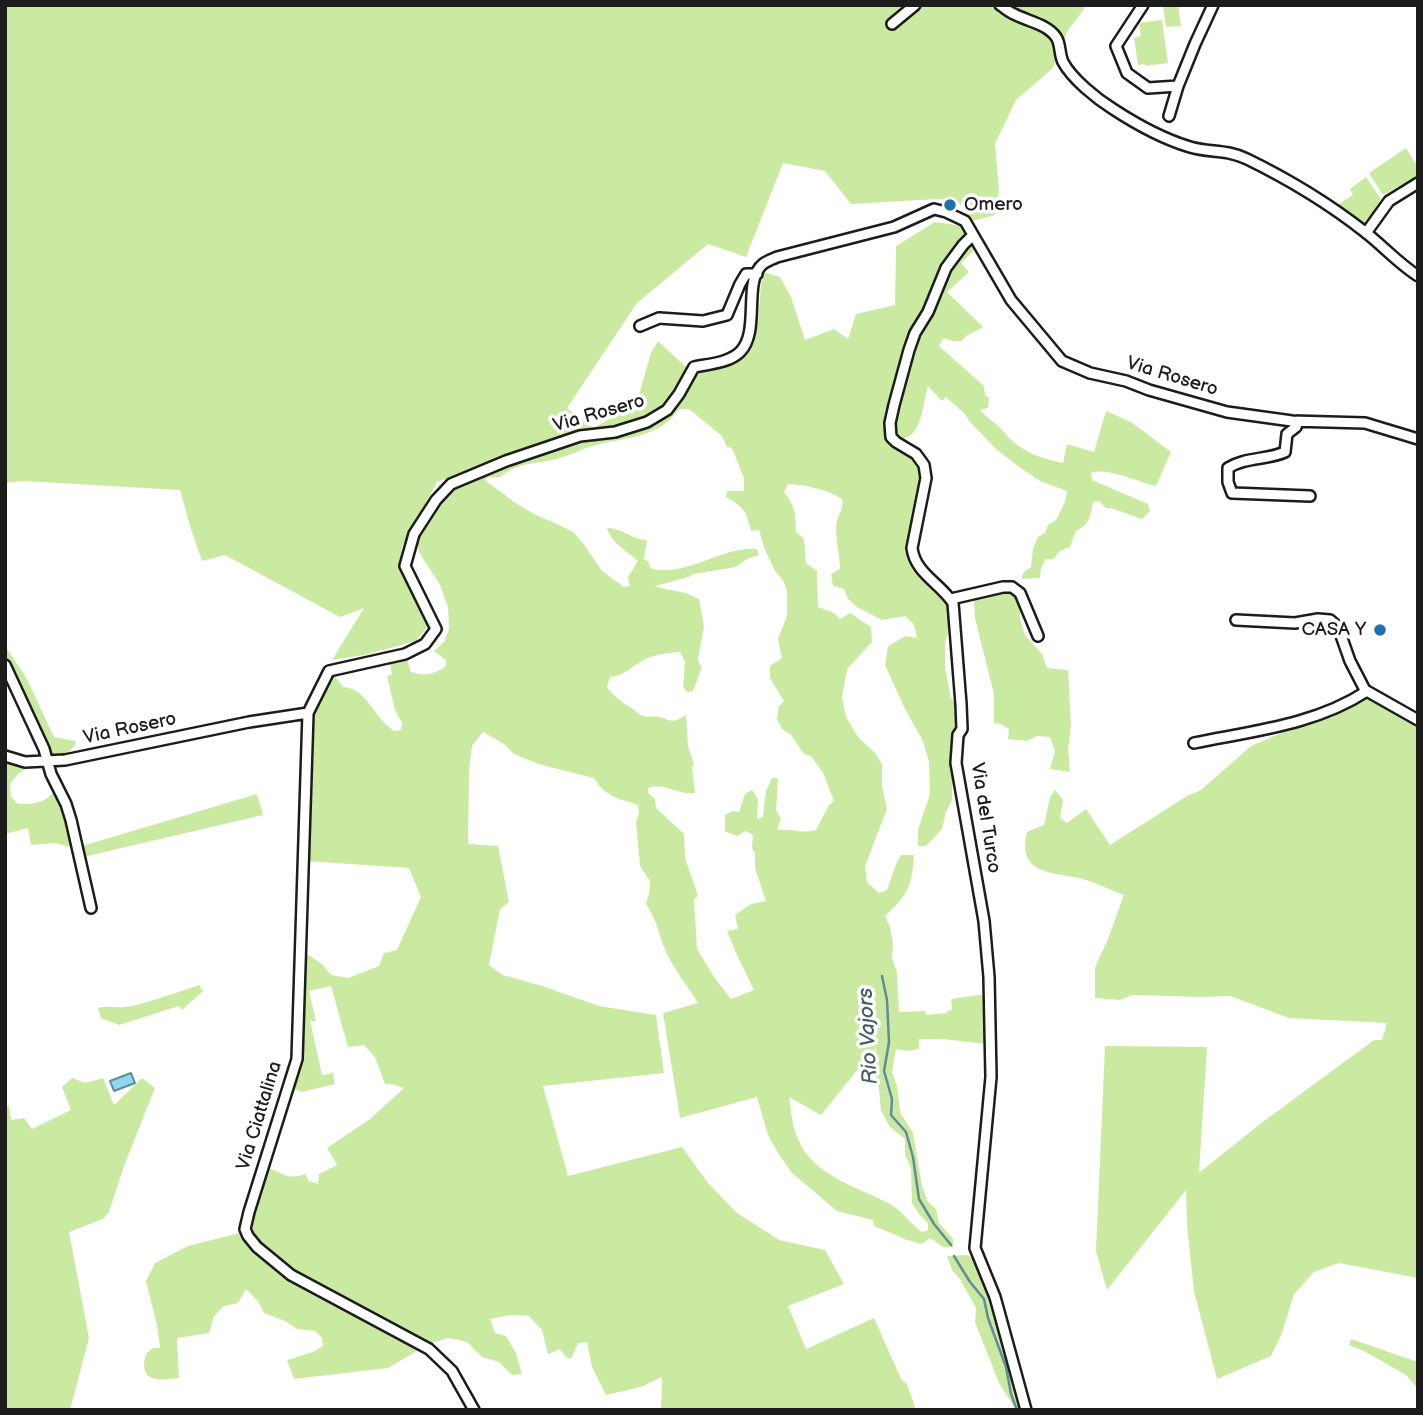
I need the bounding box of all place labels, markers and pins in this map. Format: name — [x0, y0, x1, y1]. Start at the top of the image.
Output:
place label: Omero — [964, 194, 1023, 216]
marker: Omero — [942, 197, 958, 213]
place label: CASA Y — [1302, 619, 1366, 641]
marker: CASA Y — [1372, 622, 1388, 638]

